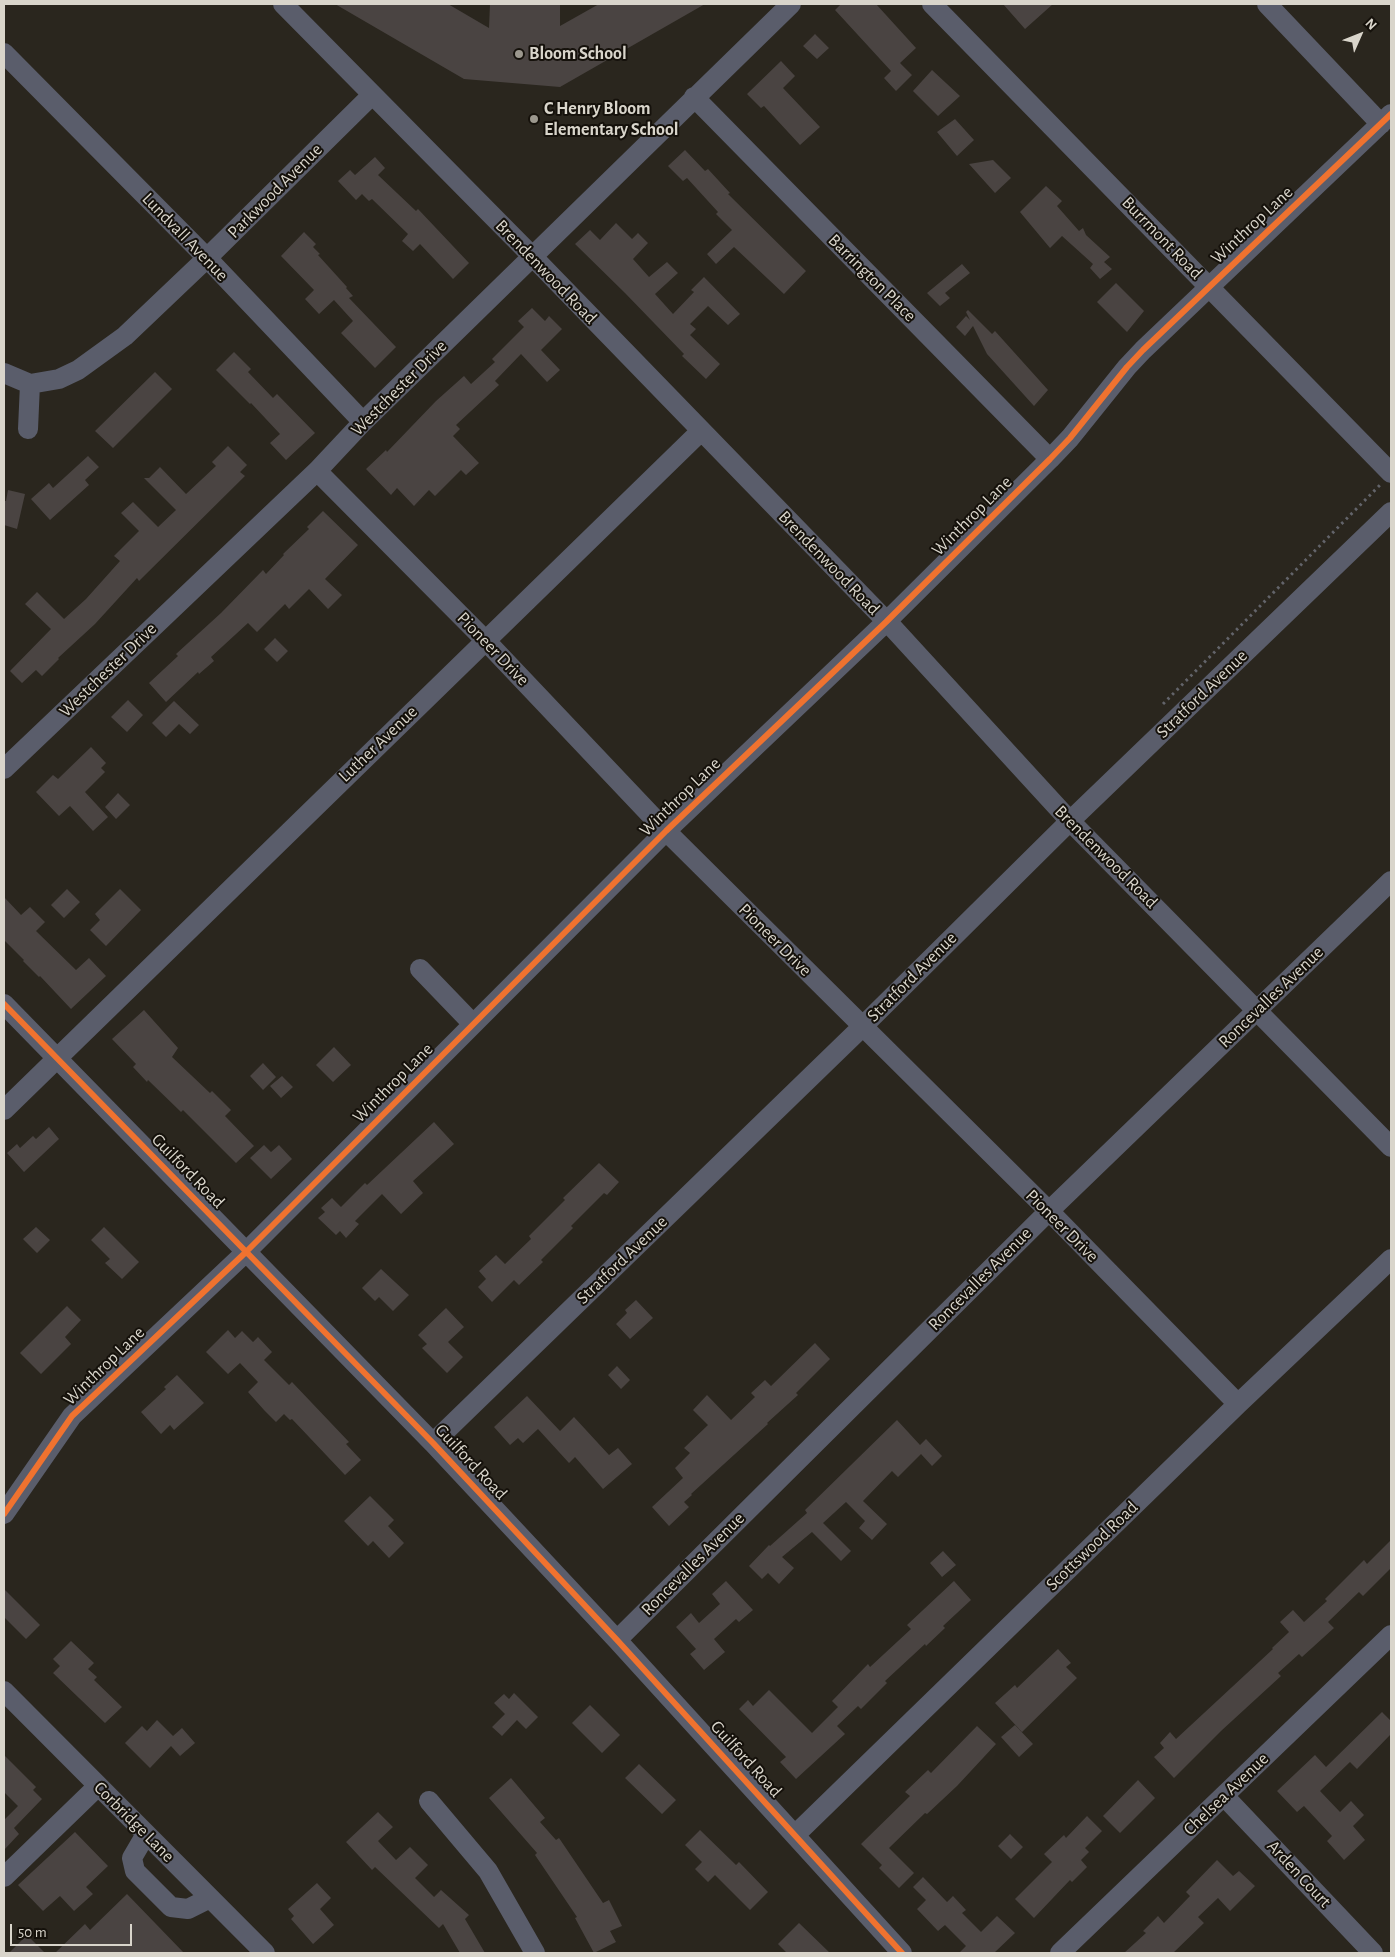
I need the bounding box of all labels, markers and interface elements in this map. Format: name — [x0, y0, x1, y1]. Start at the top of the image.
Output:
north arrow — [1335, 10, 1385, 60]
text: N — [1362, 16, 1379, 33]
place label: Bloom School — [529, 43, 627, 65]
marker: Bloom School — [513, 48, 525, 60]
place label: C Henry Bloom Elementary School — [544, 98, 679, 140]
marker: C Henry Bloom Elementary School — [528, 113, 540, 125]
street label: Parkwood Avenue — [223, 139, 327, 243]
street label: Winthrop Lane — [1206, 181, 1298, 269]
street label: Lundvall Avenue — [137, 188, 233, 286]
street label: Burrmont Road — [1117, 192, 1207, 284]
street label: Brendenwood Road — [491, 215, 601, 329]
street label: Barrington Place — [824, 230, 920, 326]
street label: Westchester Drive — [346, 335, 452, 441]
street label: Winthrop Lane — [927, 471, 1017, 561]
street label: Brendenwood Road — [774, 506, 884, 620]
street label: Pioneer Drive — [452, 608, 534, 690]
street label: Westchester Drive — [55, 618, 161, 722]
street label: Stratford Avenue — [1152, 645, 1252, 743]
street label: Luther Avenue — [334, 701, 422, 787]
street label: Winthrop Lane — [635, 753, 725, 841]
street label: Brendenwood Road — [1050, 801, 1162, 913]
street label: Pioneer Drive — [734, 899, 816, 981]
street label: Stratford Avenue — [863, 928, 961, 1026]
street label: Roncevalles Avenue — [1214, 941, 1328, 1053]
street label: Winthrop Lane — [348, 1038, 438, 1128]
street label: Guilford Road — [147, 1129, 229, 1213]
street label: Pioneer Drive — [1021, 1185, 1103, 1267]
street label: Stratford Avenue — [572, 1211, 672, 1309]
street label: Roncevalles Avenue — [924, 1223, 1036, 1335]
street label: Winthrop Lane — [59, 1322, 149, 1410]
street label: Guilford Road — [430, 1419, 512, 1505]
street label: Scottswood Road — [1041, 1497, 1143, 1595]
street label: Roncevalles Avenue — [637, 1508, 749, 1620]
street label: Guilford Road — [706, 1716, 786, 1802]
street label: Chelsea Avenue — [1179, 1748, 1273, 1840]
street label: Corbridge Lane — [89, 1777, 179, 1867]
street label: Arden Court — [1262, 1836, 1336, 1912]
scale bar — [12, 1914, 135, 1946]
text: 50 m — [18, 1925, 47, 1940]

